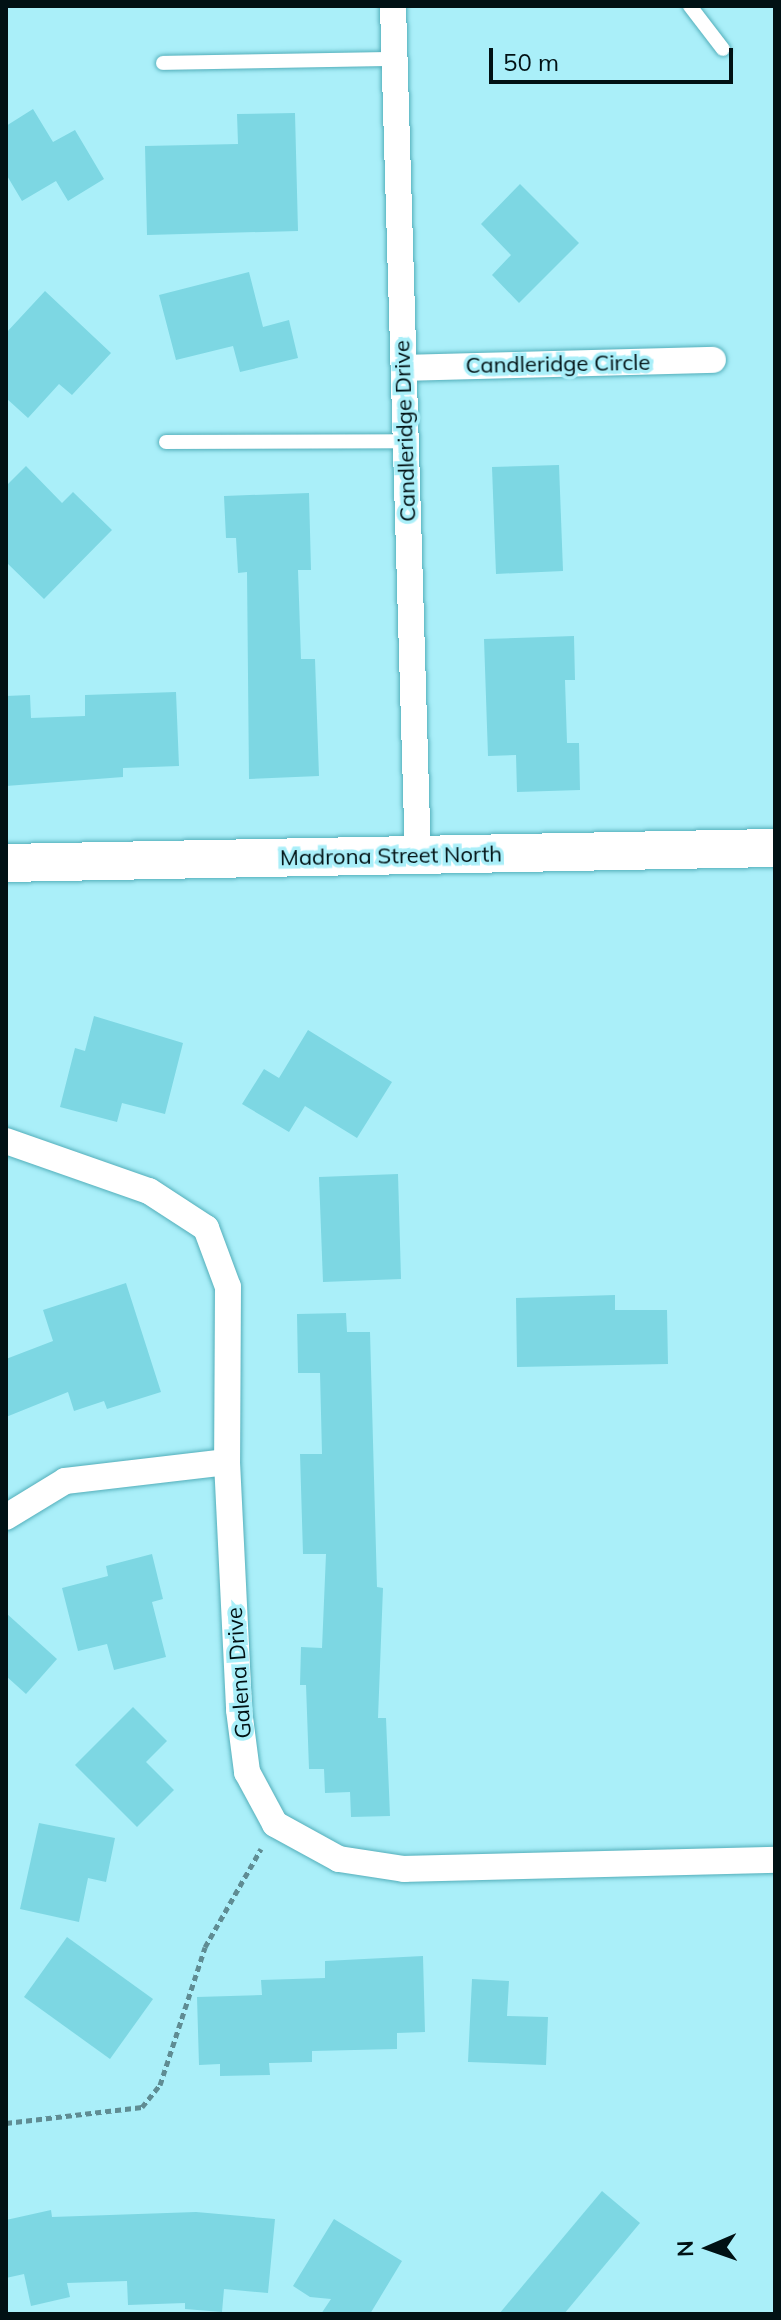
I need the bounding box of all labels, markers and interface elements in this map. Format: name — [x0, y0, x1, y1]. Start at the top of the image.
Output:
scale bar — [493, 32, 737, 82]
text: 50 m — [503, 47, 559, 77]
street label: Candleridge Drive — [389, 340, 421, 522]
street label: Candleridge Circle — [465, 349, 651, 379]
street label: Madrona Street North — [280, 841, 502, 871]
street label: Galena Drive — [221, 1607, 257, 1739]
north arrow — [669, 2208, 749, 2288]
text: N — [671, 2240, 699, 2258]

